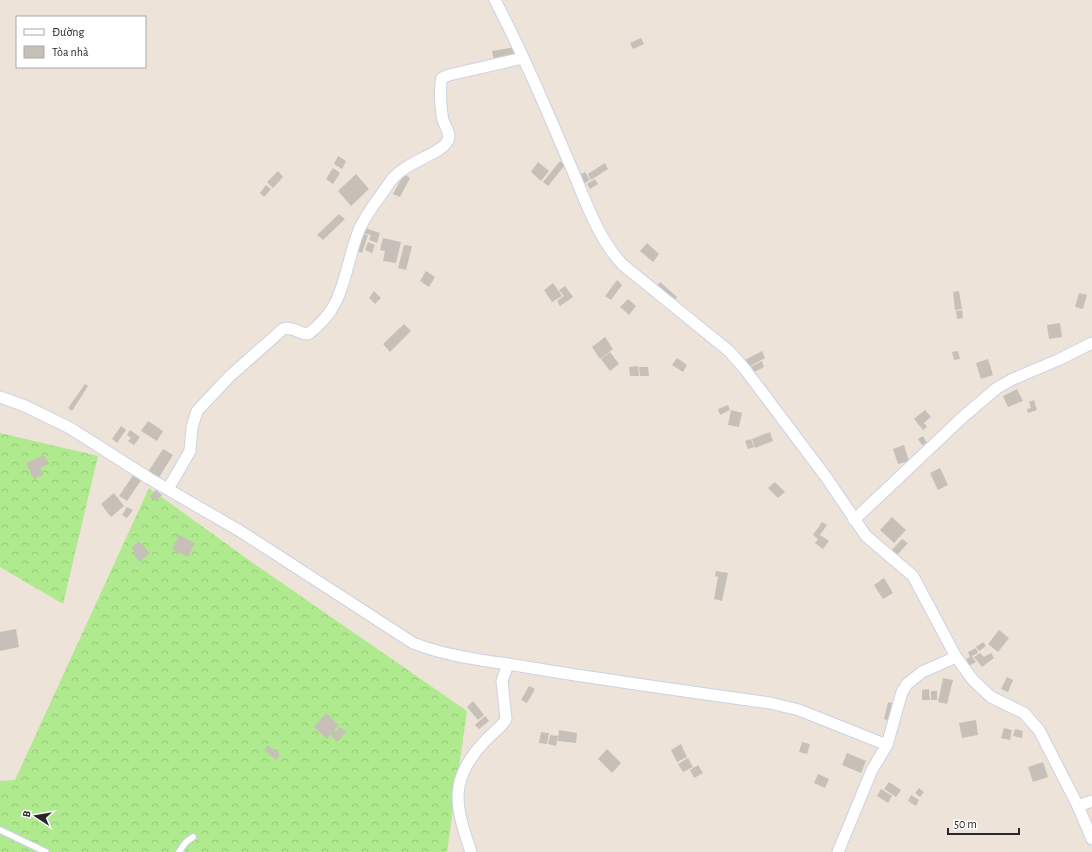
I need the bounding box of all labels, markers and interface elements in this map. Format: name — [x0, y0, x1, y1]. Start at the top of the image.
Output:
legend — [16, 16, 146, 68]
text: Đường — [52, 26, 85, 38]
text: Tòa nhà — [52, 46, 89, 58]
north arrow — [16, 796, 56, 836]
text: B — [21, 809, 33, 818]
scale bar — [948, 810, 1019, 836]
text: 50 m — [954, 818, 977, 830]

